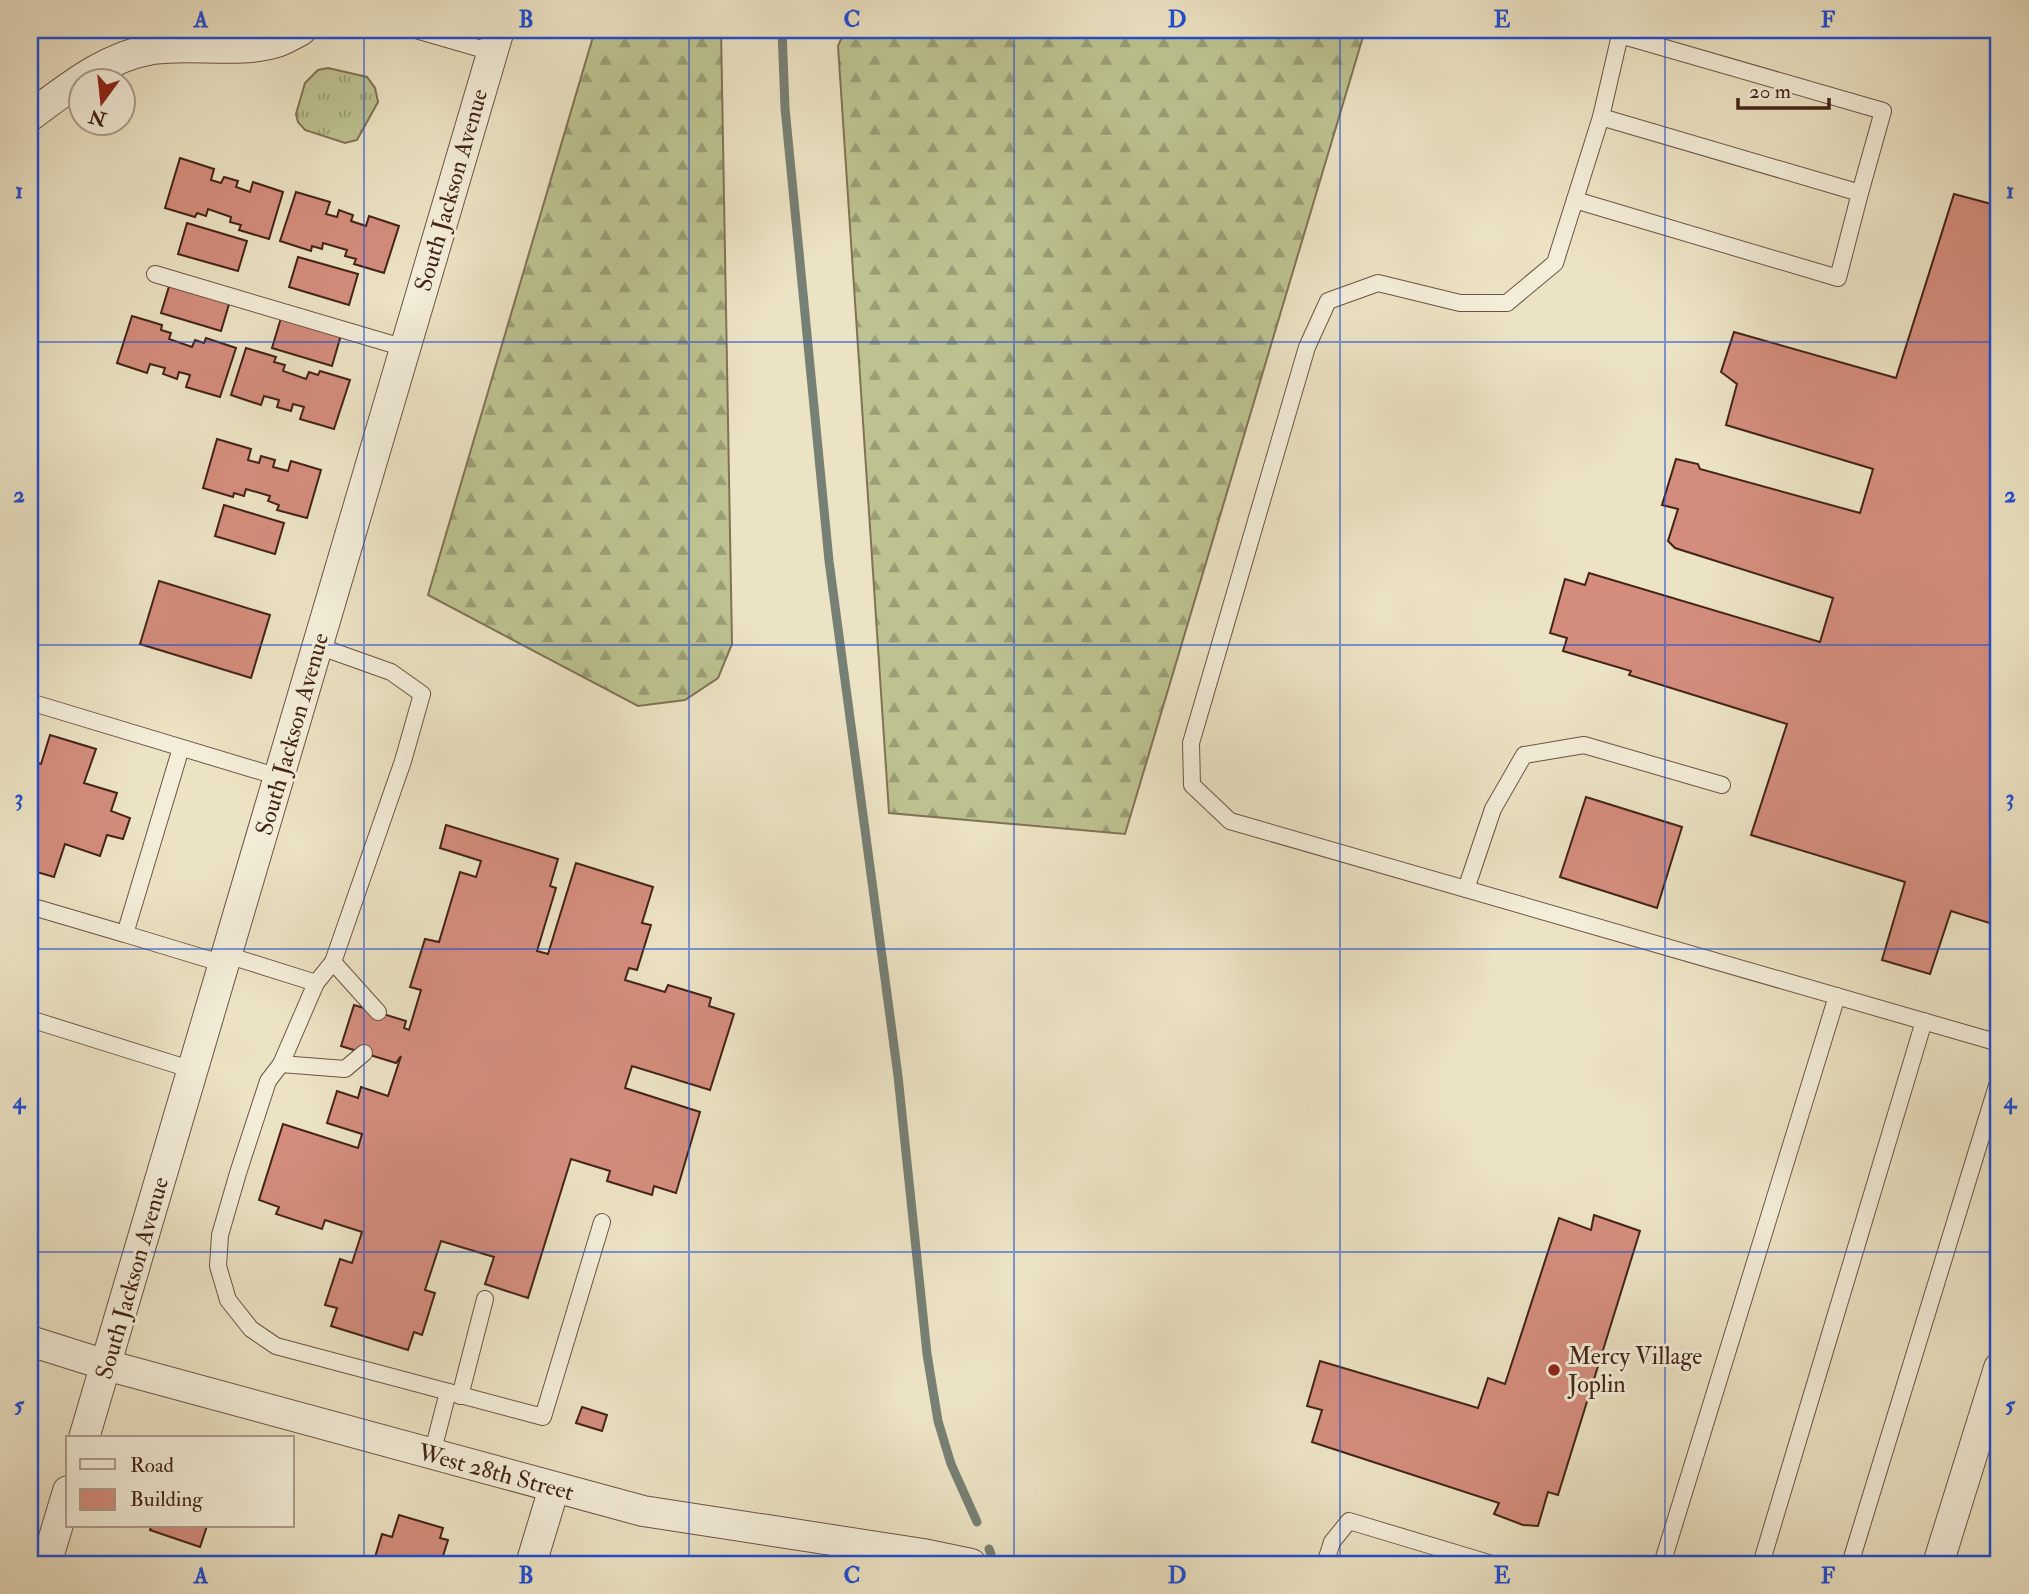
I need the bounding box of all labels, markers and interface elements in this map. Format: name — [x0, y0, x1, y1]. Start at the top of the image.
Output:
text: A — [193, 5, 209, 34]
text: B — [518, 5, 534, 34]
text: C — [844, 5, 860, 34]
text: D — [1168, 5, 1186, 34]
text: E — [1494, 5, 1511, 34]
text: F — [1821, 5, 1836, 34]
north arrow — [66, 66, 136, 136]
scale bar — [1738, 66, 1829, 110]
text: 20 m — [1749, 78, 1791, 105]
street label: South Jackson Avenue — [408, 85, 495, 295]
text: N — [86, 103, 110, 132]
text: 1 — [15, 176, 23, 205]
text: 1 — [2006, 176, 2014, 205]
text: 2 — [13, 480, 25, 509]
text: 2 — [2004, 480, 2016, 509]
street label: South Jackson Avenue — [249, 629, 336, 839]
text: 3 — [15, 783, 23, 812]
text: 3 — [2006, 783, 2014, 812]
text: 4 — [12, 1086, 27, 1115]
text: 4 — [2003, 1086, 2018, 1115]
street label: South Jackson Avenue — [89, 1173, 176, 1383]
place label: Mercy Village Joplin — [1567, 1341, 1702, 1400]
marker: Mercy Village Joplin — [1546, 1362, 1562, 1378]
text: 5 — [14, 1390, 25, 1419]
text: 5 — [2005, 1390, 2016, 1419]
legend — [66, 1436, 294, 1528]
street label: West 28th Street — [414, 1437, 577, 1508]
text: Road — [130, 1452, 175, 1479]
text: Building — [130, 1486, 203, 1513]
text: A — [193, 1561, 209, 1590]
text: B — [518, 1561, 534, 1590]
text: C — [844, 1561, 860, 1590]
text: D — [1168, 1561, 1186, 1590]
text: E — [1494, 1561, 1511, 1590]
text: F — [1821, 1561, 1836, 1590]

